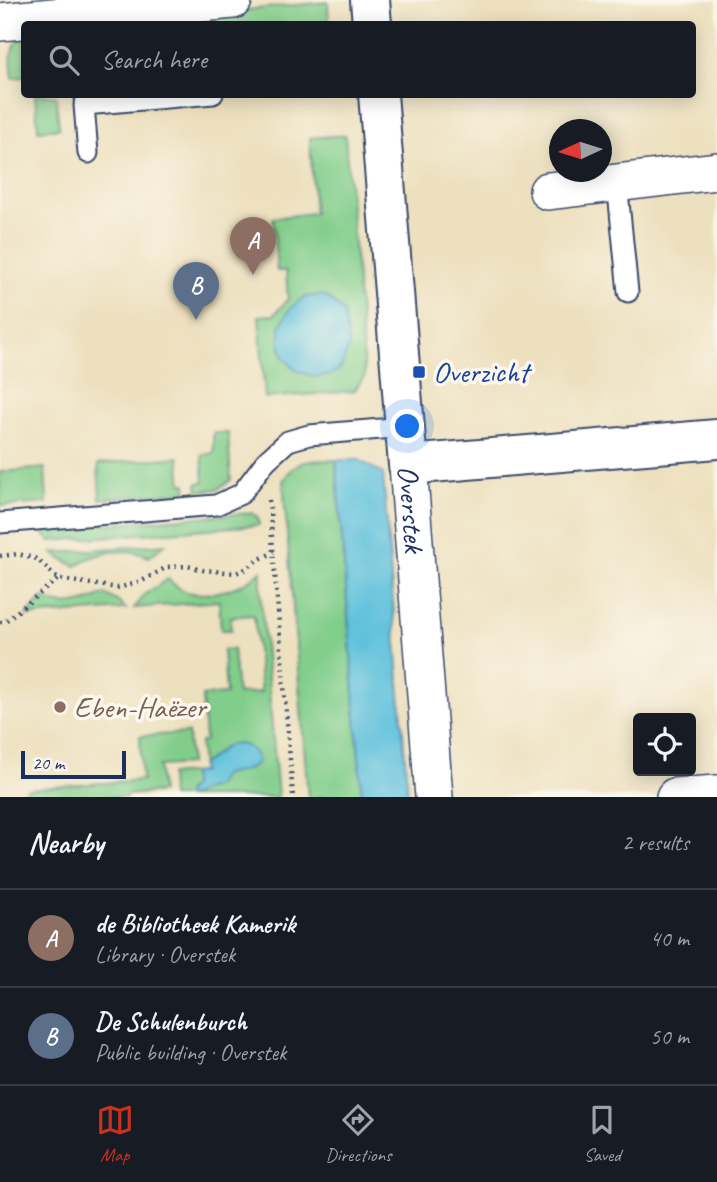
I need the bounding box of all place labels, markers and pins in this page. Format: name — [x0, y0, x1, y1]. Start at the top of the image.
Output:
pin: A — [230, 217, 276, 275]
pin: B — [173, 262, 219, 320]
place label: Overzicht — [433, 353, 533, 391]
marker: Overzicht — [411, 364, 427, 380]
place label: Eben-Haëzer — [74, 688, 208, 726]
marker: Eben-Haëzer — [52, 699, 68, 715]

